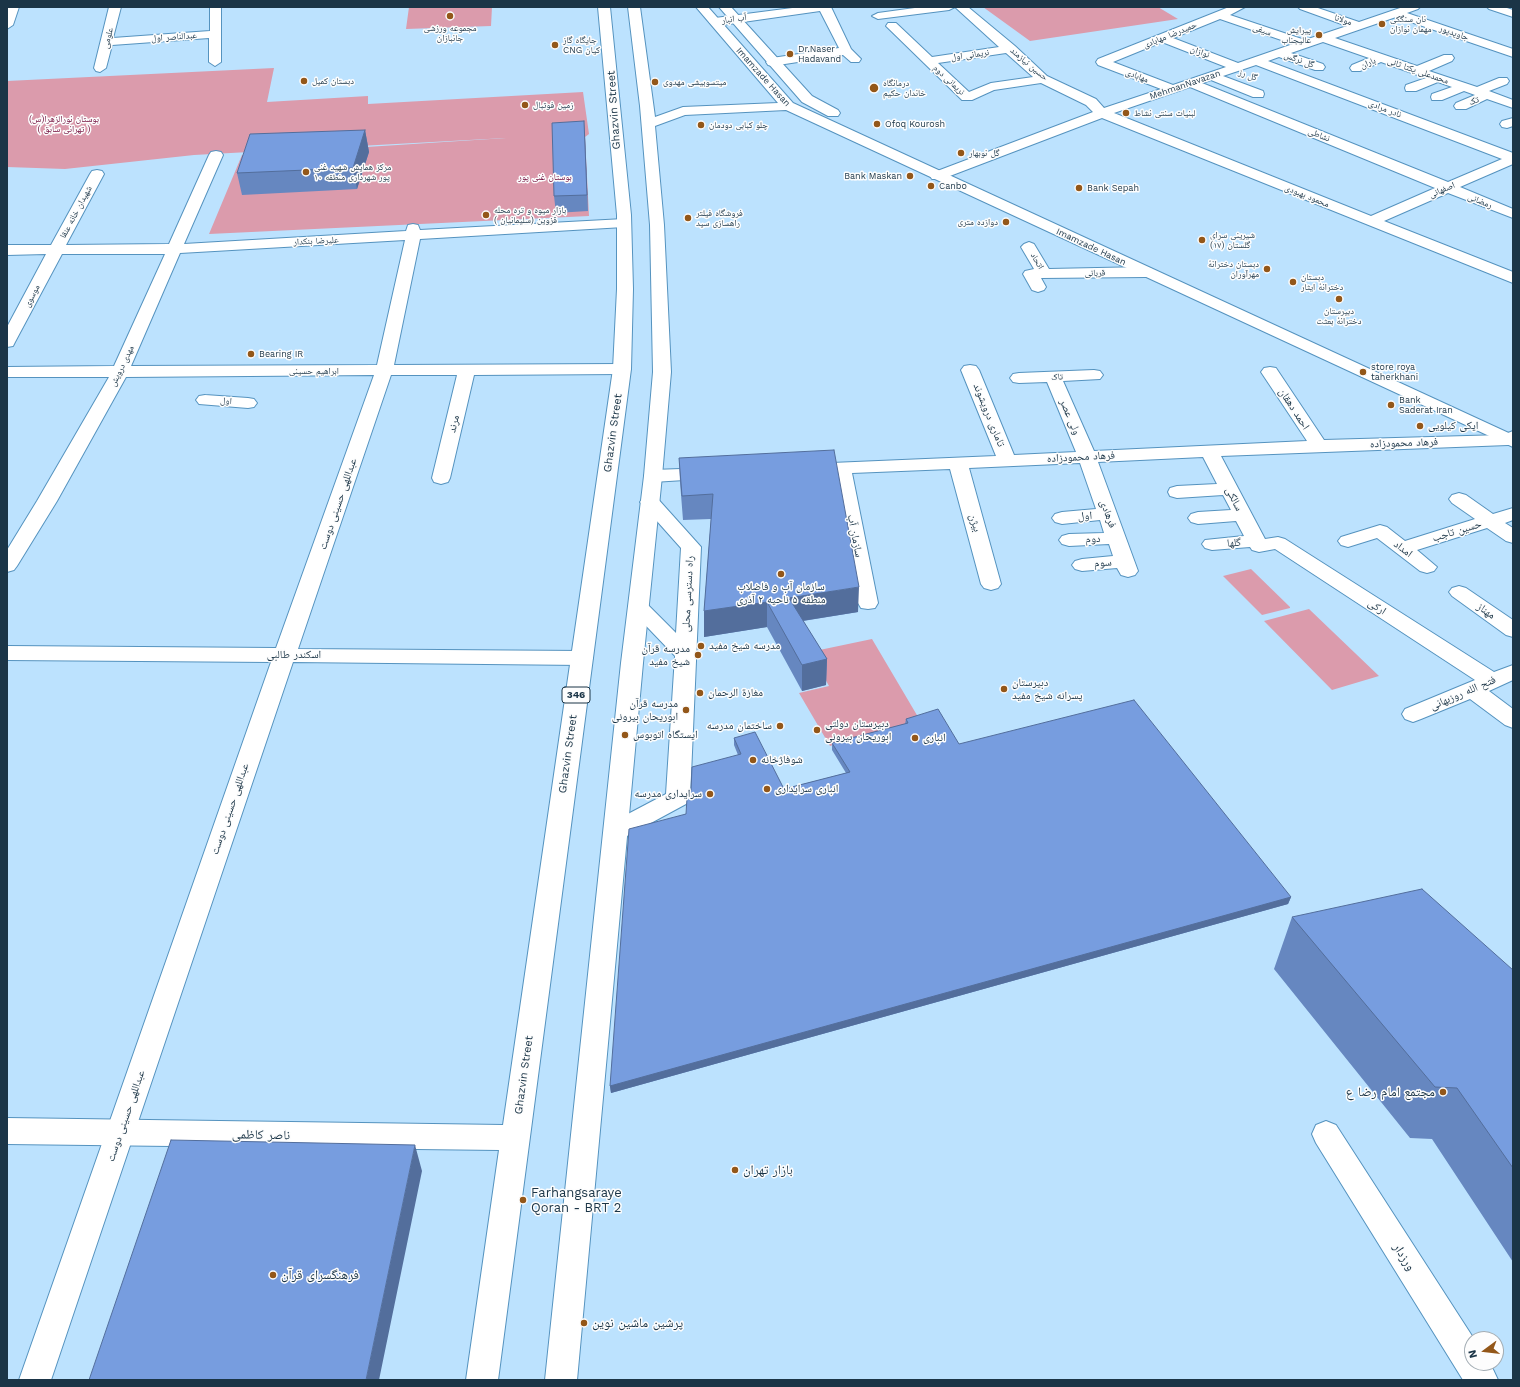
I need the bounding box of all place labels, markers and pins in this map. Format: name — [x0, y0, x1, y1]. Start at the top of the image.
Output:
marker: مجموعه ورزشی جانبازان — [445, 11, 455, 21]
place label: نان سنگکی مهمان‌ نوازان — [1390, 14, 1432, 35]
marker: نان سنگکی مهمان‌ نوازان — [1377, 19, 1387, 29]
place label: مجموعه ورزشی جانبازان — [424, 23, 476, 44]
place label: پیرایش عالیجناب — [1281, 25, 1311, 46]
marker: پیرایش عالیجناب — [1314, 30, 1324, 40]
place label: جایگاه گاز CNG کیان — [563, 35, 600, 56]
marker: جایگاه گاز CNG کیان — [550, 40, 560, 50]
place label: Dr.Naser Hadavand — [798, 44, 841, 65]
marker: Dr.Naser Hadavand — [785, 49, 795, 59]
marker: دبستان کمیل — [299, 76, 309, 86]
place label: دبستان کمیل — [312, 76, 354, 86]
marker: میتسوبیشی مهدوی — [650, 77, 660, 87]
place label: میتسوبیشی مهدوی — [663, 77, 726, 87]
place label: درمانگاه خاندان حکیم — [883, 78, 926, 99]
marker: درمانگاه خاندان حکیم — [868, 82, 880, 94]
marker: زمین فوتبال — [520, 100, 530, 110]
place label: زمین فوتبال — [533, 100, 573, 110]
marker: لبنیات سنتی نشاط — [1121, 108, 1131, 118]
place label: لبنیات سنتی نشاط — [1134, 108, 1195, 118]
marker: Ofoq Kourosh — [872, 119, 882, 129]
place label: Ofoq Kourosh — [885, 119, 945, 129]
marker: چلو کبابی دودمان — [696, 120, 706, 130]
place label: چلو کبابی دودمان — [709, 120, 768, 130]
marker: گل نوبهار — [956, 148, 966, 158]
place label: گل نوبهار — [969, 148, 999, 158]
place label: مرکز همایش شهید غنی پور شهرداری منطقه ۱۰ — [314, 162, 391, 183]
marker: مرکز همایش شهید غنی پور شهرداری منطقه ۱۰ — [301, 167, 311, 177]
place label: Bank Maskan — [844, 171, 902, 181]
marker: Bank Maskan — [905, 171, 915, 181]
marker: Canbo — [926, 181, 936, 191]
place label: Canbo — [939, 181, 967, 191]
marker: Bank Sepah — [1074, 183, 1084, 193]
place label: Bank Sepah — [1087, 183, 1139, 193]
place label: بازار میوه و تره محله قزوین (سلیمانیان ) — [494, 205, 566, 226]
place label: فروشگاه فیلتر راهسازی سید — [696, 208, 743, 229]
marker: بازار میوه و تره محله قزوین (سلیمانیان ) — [481, 210, 491, 220]
marker: فروشگاه فیلتر راهسازی سید — [683, 213, 693, 223]
place label: دوازده متری — [957, 217, 998, 227]
marker: دوازده متری — [1001, 217, 1011, 227]
place label: شیرینی سرای گلستان (۱۷) — [1210, 230, 1255, 251]
marker: شیرینی سرای گلستان (۱۷) — [1197, 235, 1207, 245]
place label: دبستان دخترانهٔ مهرآوران — [1208, 259, 1259, 280]
marker: دبستان دخترانهٔ مهرآوران — [1262, 264, 1272, 274]
place label: دبستان دخترانهٔ ایثار — [1301, 272, 1343, 293]
marker: دبستان دخترانهٔ ایثار — [1288, 277, 1298, 287]
marker: دبیرستان دخترانهٔ بعثت — [1334, 294, 1344, 304]
place label: دبیرستان دخترانهٔ بعثت — [1317, 306, 1361, 327]
marker: Bearing IR — [246, 349, 256, 359]
place label: Bearing IR — [259, 349, 303, 359]
place label: store roya taherkhani — [1371, 362, 1418, 383]
marker: store roya taherkhani — [1358, 367, 1368, 377]
place label: Bank Saderat Iran — [1399, 395, 1453, 416]
marker: Bank Saderat Iran — [1386, 400, 1396, 410]
place label: ایکی کیلویی — [1428, 419, 1478, 433]
marker: ایکی کیلویی — [1415, 421, 1425, 431]
marker: سازمان آب و فاضلاب منطقه ۵ ناحیه ۲ آذری — [776, 569, 786, 579]
place label: سازمان آب و فاضلاب منطقه ۵ ناحیه ۲ آذری — [736, 580, 826, 606]
place label: مدرسه شیخ مفید — [709, 639, 780, 653]
marker: مدرسه شیخ مفید — [696, 641, 706, 651]
place label: مدرسه قرآن شیخ مفید — [641, 642, 690, 668]
marker: مدرسه قرآن شیخ مفید — [693, 650, 703, 660]
place label: دبیرستان پسرانه شیخ مفید — [1012, 676, 1083, 702]
marker: دبیرستان پسرانه شیخ مفید — [999, 684, 1009, 694]
place label: مغازة الرحمان — [708, 686, 763, 700]
marker: مغازة الرحمان — [695, 688, 705, 698]
place label: مدرسه قرآن ابوریحان بیرونی — [612, 697, 678, 723]
marker: مدرسه قرآن ابوریحان بیرونی — [681, 705, 691, 715]
place label: دبیرستان دولتی ابوریحان بیرونی — [825, 717, 891, 743]
place label: ساختمان مدرسه — [707, 719, 772, 733]
marker: ساختمان مدرسه — [775, 721, 785, 731]
marker: دبیرستان دولتی ابوریحان بیرونی — [812, 725, 822, 735]
place label: ایستگاه اتوبوس — [633, 728, 698, 742]
marker: ایستگاه اتوبوس — [620, 730, 630, 740]
place label: انباری — [923, 731, 946, 745]
marker: انباری — [910, 733, 920, 743]
place label: شوفاژخانه — [761, 753, 803, 767]
marker: شوفاژخانه — [748, 755, 758, 765]
place label: انباری سرایداری — [775, 782, 838, 796]
marker: انباری سرایداری — [762, 784, 772, 794]
place label: سرایداری مدرسه — [635, 787, 702, 801]
marker: سرایداری مدرسه — [705, 789, 715, 799]
place label: مجتمع امام رضا ع — [1346, 1084, 1435, 1100]
marker: مجتمع امام رضا ع — [1438, 1087, 1448, 1097]
place label: بازار تهران — [743, 1162, 793, 1178]
marker: بازار تهران — [730, 1165, 740, 1175]
place label: Farhangsaraye Qoran - BRT 2 — [531, 1185, 622, 1216]
marker: Farhangsaraye Qoran - BRT 2 — [518, 1195, 528, 1205]
place label: فرهنگسرای قرآن — [281, 1267, 359, 1283]
marker: فرهنگسرای قرآن — [268, 1270, 278, 1280]
place label: پرشین ماشین نوین — [592, 1315, 683, 1331]
marker: پرشین ماشین نوین — [579, 1318, 589, 1328]

